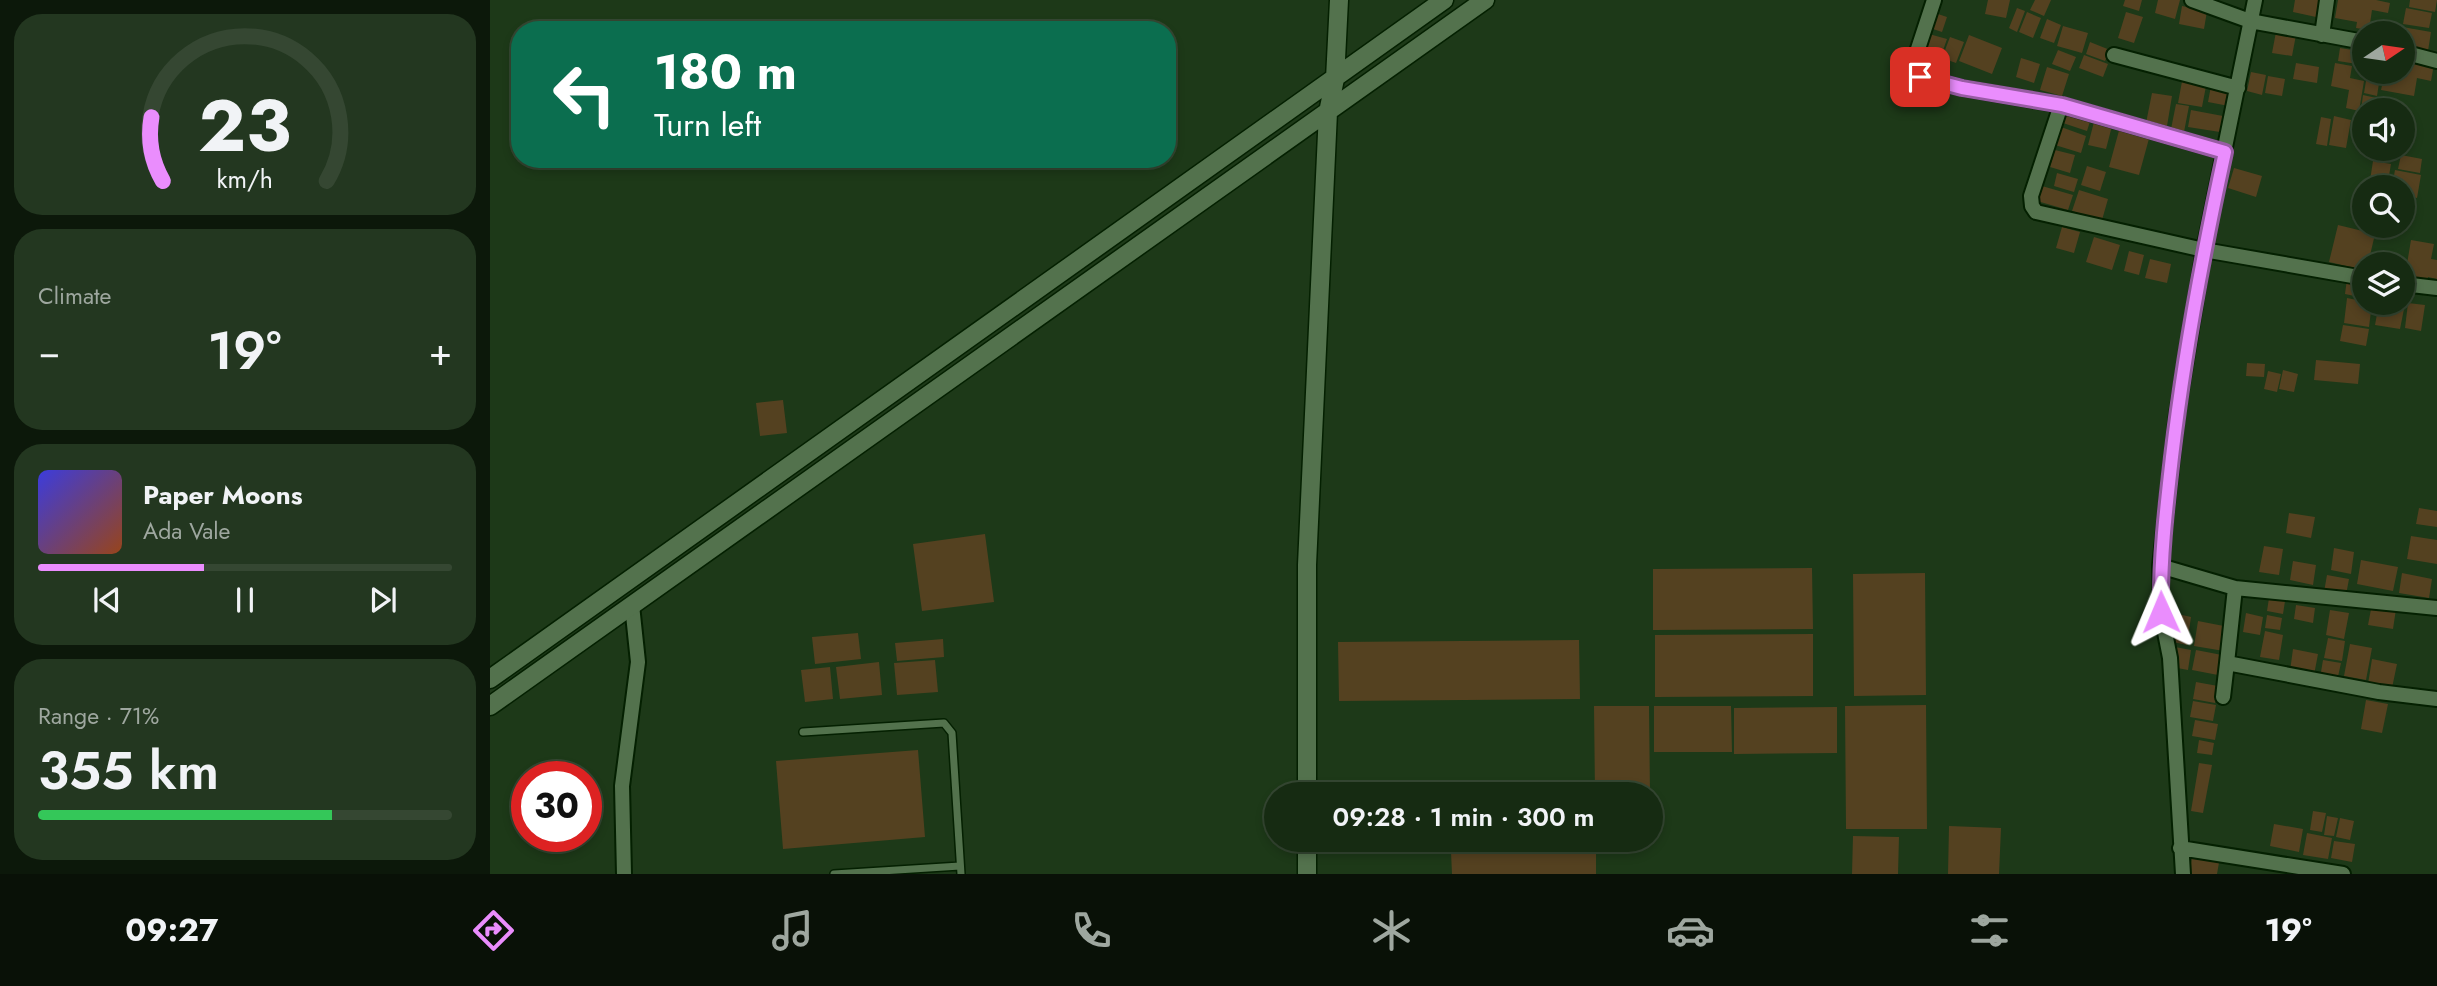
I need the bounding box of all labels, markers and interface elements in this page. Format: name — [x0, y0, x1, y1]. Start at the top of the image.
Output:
north arrow — [2352, 21, 2415, 84]
map controls — [2352, 21, 2415, 315]
text: 180 m — [654, 37, 797, 107]
pin — [1890, 47, 1950, 107]
icon: left — [539, 49, 630, 140]
icon: arrive — [1901, 58, 1939, 96]
text: 23 — [199, 73, 291, 178]
button: sound — [2352, 98, 2415, 161]
text: Turn left — [654, 102, 761, 148]
text: km/h — [217, 160, 273, 196]
button: search — [2352, 175, 2415, 238]
button: layers — [2352, 252, 2415, 315]
text: Climate — [38, 279, 111, 313]
text: 19° — [208, 313, 282, 389]
text: − — [38, 324, 60, 379]
text: + — [429, 324, 452, 379]
text: Paper Moons — [143, 476, 303, 514]
text: Ada Vale — [143, 514, 230, 548]
position arrow — [2124, 575, 2198, 649]
icon: previous — [88, 581, 126, 619]
icon: pause — [226, 581, 264, 619]
icon: next — [364, 581, 402, 619]
text: Range · 71% — [38, 699, 159, 733]
text: 355 km — [38, 733, 219, 809]
speed limit sign: 30 — [511, 761, 602, 852]
text: 09:28 · 1 min · 300 m — [1332, 798, 1595, 836]
icon: directions — [469, 906, 518, 955]
icon: music — [768, 906, 817, 955]
icon: phone — [1067, 906, 1116, 955]
icon: climate — [1367, 906, 1416, 955]
icon: car — [1666, 906, 1715, 955]
icon: filters — [1965, 906, 2014, 955]
text: 09:27 — [125, 907, 218, 953]
text: 19° — [2265, 907, 2312, 953]

